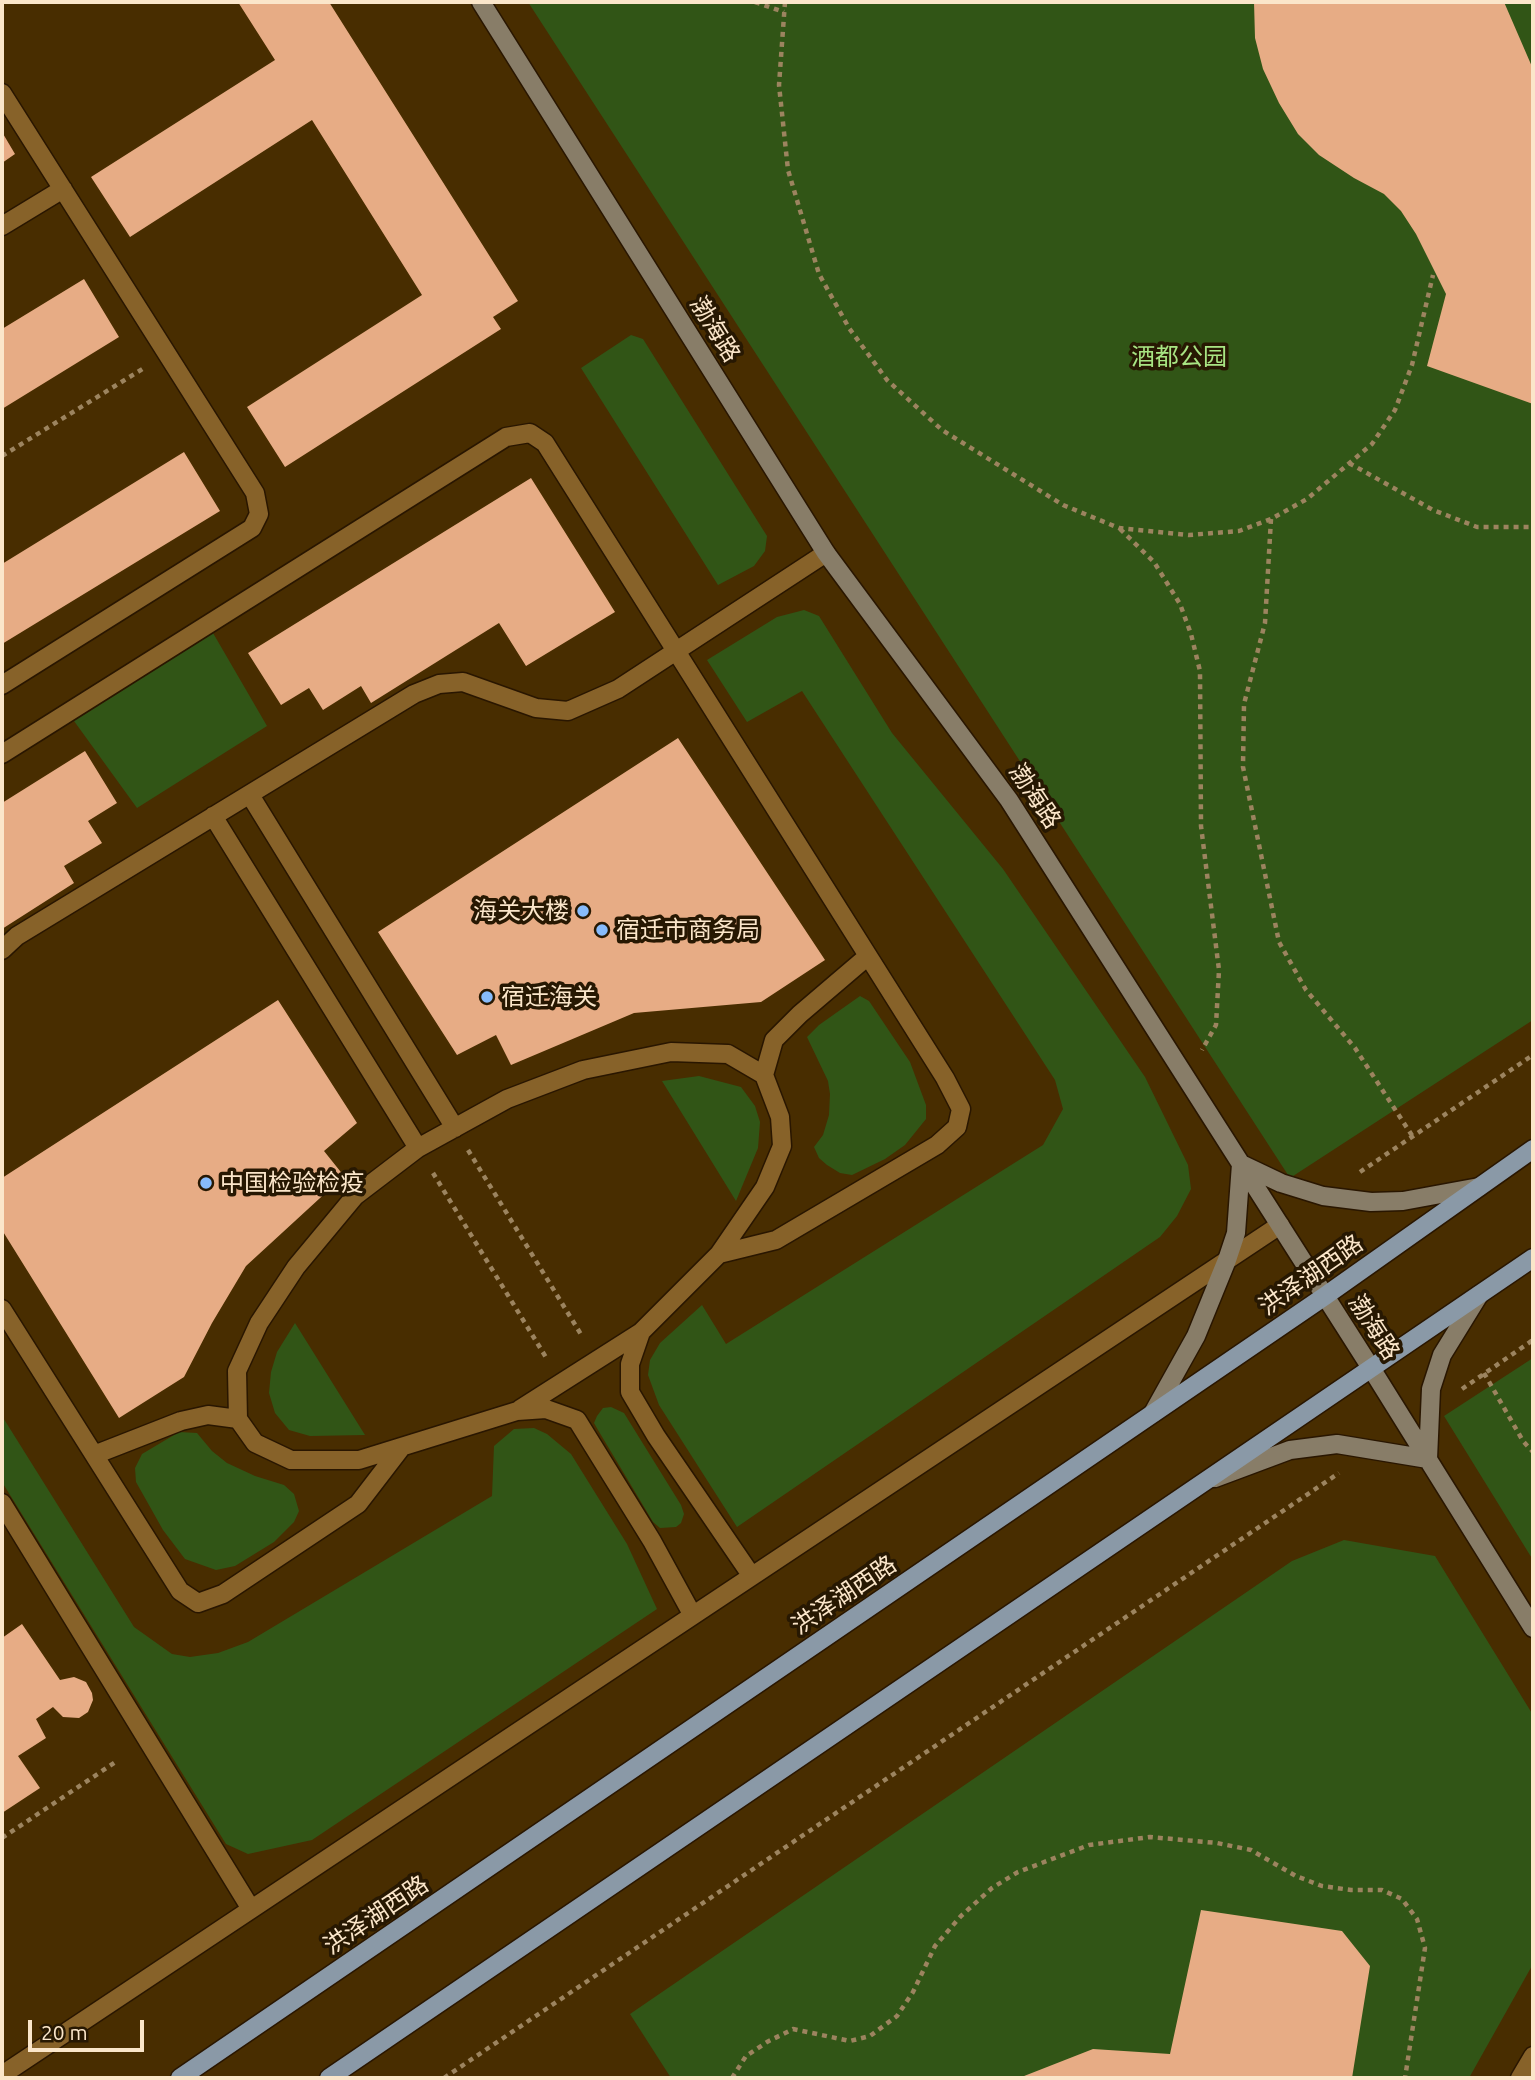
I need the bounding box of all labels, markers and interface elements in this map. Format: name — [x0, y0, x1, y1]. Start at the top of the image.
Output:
street label: 渤海路 — [684, 291, 746, 367]
park label: 酒都公园 — [1131, 343, 1227, 371]
street label: 渤海路 — [1003, 758, 1067, 834]
place label: 海关大楼 — [473, 897, 569, 925]
marker: 海关大楼 — [575, 903, 591, 919]
place label: 宿迁市商务局 — [616, 916, 760, 944]
marker: 宿迁市商务局 — [594, 922, 610, 938]
place label: 宿迁海关 — [501, 983, 597, 1011]
marker: 宿迁海关 — [479, 989, 495, 1005]
place label: 中国检验检疫 — [220, 1169, 364, 1197]
marker: 中国检验检疫 — [198, 1175, 214, 1191]
street label: 洪泽湖西路 — [1254, 1229, 1368, 1321]
street label: 渤海路 — [1342, 1289, 1406, 1365]
street label: 洪泽湖西路 — [786, 1550, 902, 1640]
street label: 洪泽湖西路 — [318, 1870, 434, 1960]
scale bar — [32, 2007, 147, 2050]
text: 20 m — [41, 2020, 88, 2044]

